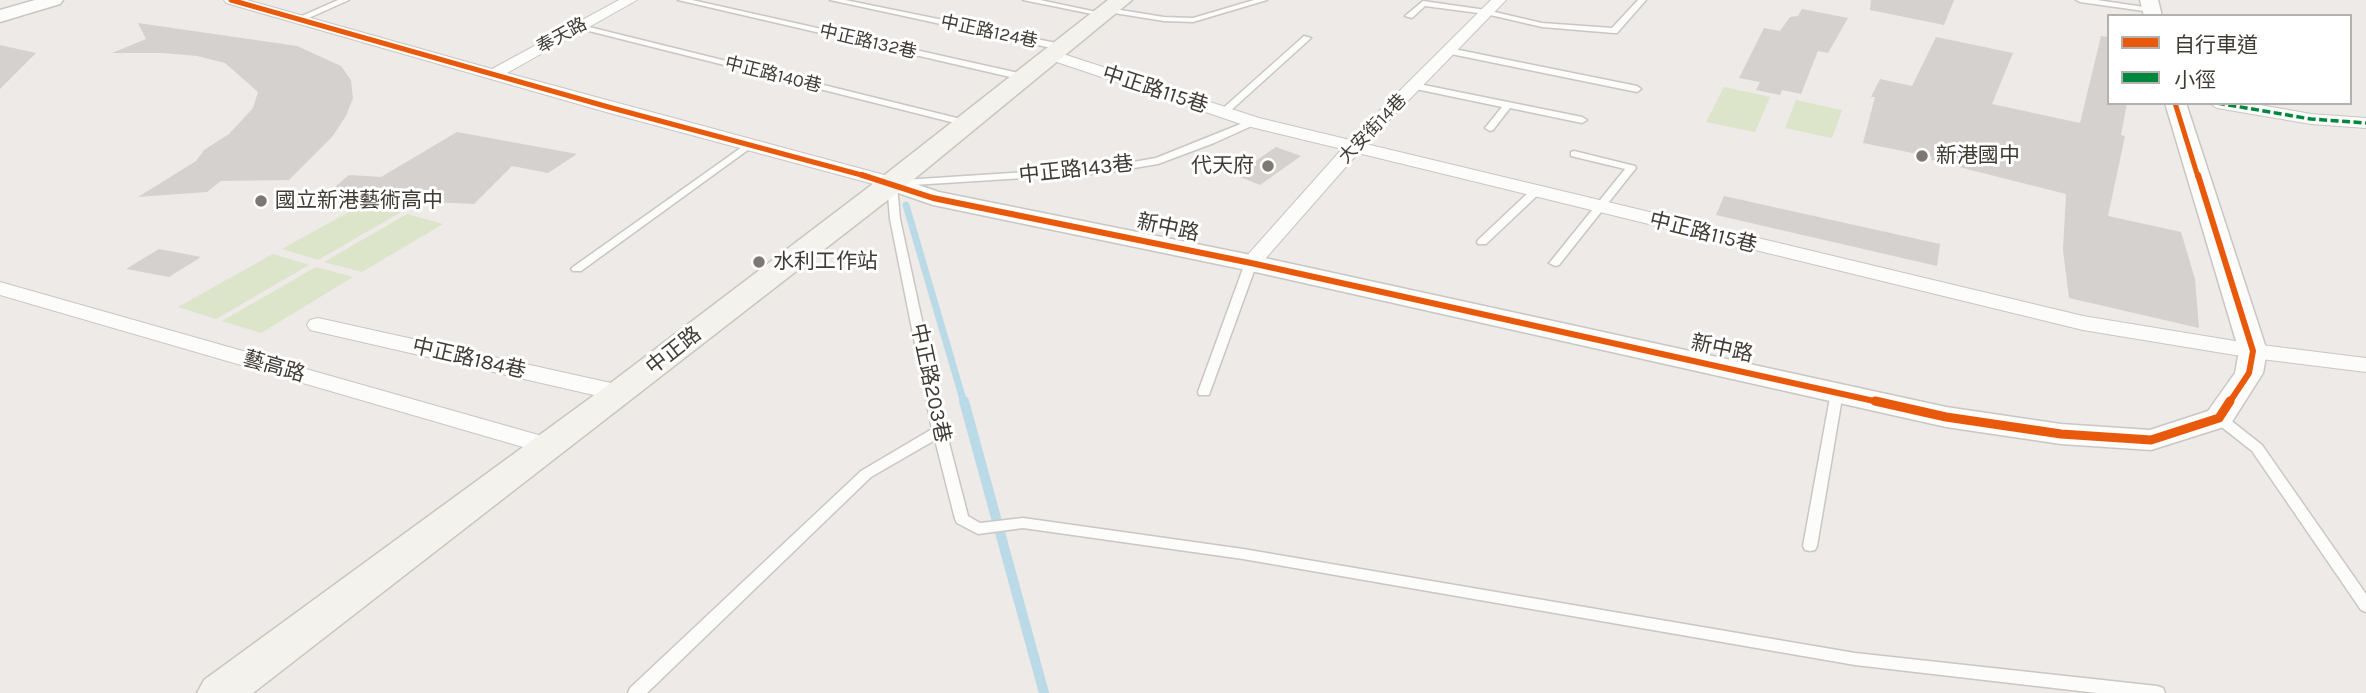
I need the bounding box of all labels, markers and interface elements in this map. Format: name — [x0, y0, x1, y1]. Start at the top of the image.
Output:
street label: 中正路124巷 — [939, 11, 1039, 53]
street label: 奉天路 — [533, 13, 591, 59]
legend — [2107, 14, 2352, 105]
street label: 中正路132巷 — [817, 20, 919, 64]
text: 自行車道 — [2174, 33, 2258, 57]
street label: 中正路140巷 — [723, 53, 823, 97]
street label: 中正路115巷 — [1099, 61, 1211, 119]
text: 小徑 — [2174, 68, 2216, 92]
street label: 大安街14巷 — [1335, 90, 1411, 168]
place label: 新港國中 — [1936, 143, 2020, 169]
marker: 新港國中 — [1914, 148, 1930, 164]
street label: 中正路143巷 — [1017, 151, 1135, 189]
place label: 代天府 — [1191, 153, 1254, 179]
marker: 代天府 — [1260, 158, 1276, 174]
place label: 國立新港藝術高中 — [275, 188, 443, 214]
marker: 國立新港藝術高中 — [253, 193, 269, 209]
street label: 中正路115巷 — [1647, 208, 1759, 258]
street label: 新中路 — [1135, 209, 1201, 247]
place label: 水利工作站 — [773, 249, 878, 275]
marker: 水利工作站 — [751, 254, 767, 270]
street label: 中正路203巷 — [905, 321, 955, 445]
street label: 中正路 — [641, 322, 707, 380]
street label: 新中路 — [1689, 330, 1755, 368]
street label: 中正路184巷 — [410, 334, 528, 384]
street label: 藝高路 — [240, 346, 308, 388]

